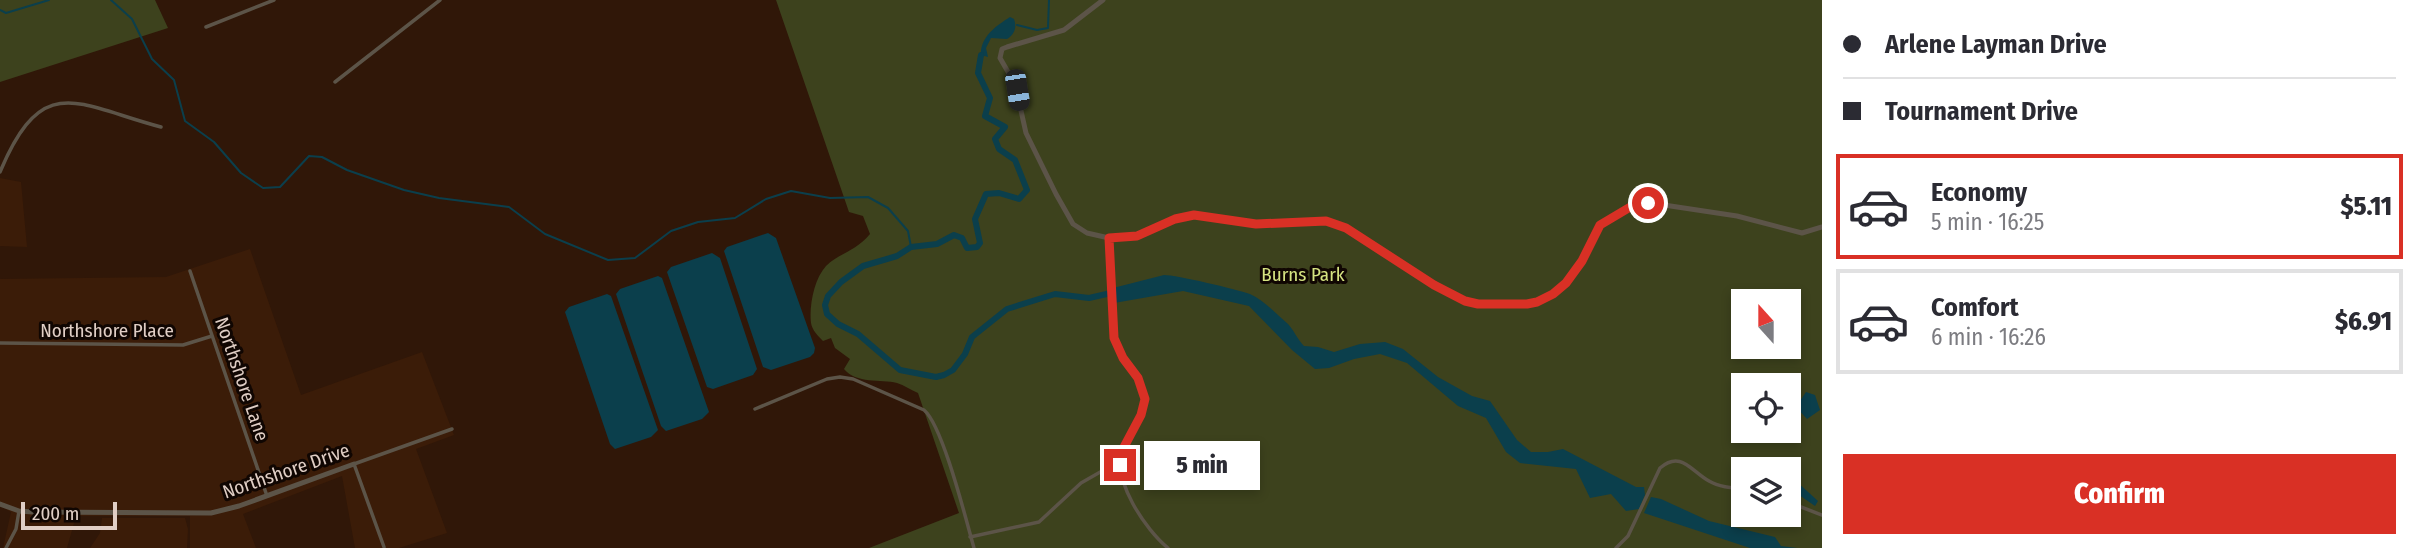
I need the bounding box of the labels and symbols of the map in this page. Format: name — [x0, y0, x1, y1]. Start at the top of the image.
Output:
car — [1004, 68, 1031, 112]
route start — [1632, 187, 1664, 219]
park label: Burns Park — [1261, 263, 1345, 286]
north arrow — [1731, 289, 1801, 359]
street label: Northshore Lane — [210, 314, 274, 444]
street label: Northshore Place — [40, 319, 174, 342]
street label: Northshore Drive — [220, 439, 352, 503]
callout: 5 min — [1144, 440, 1260, 490]
route end — [1104, 449, 1136, 481]
scale bar — [21, 499, 117, 531]

